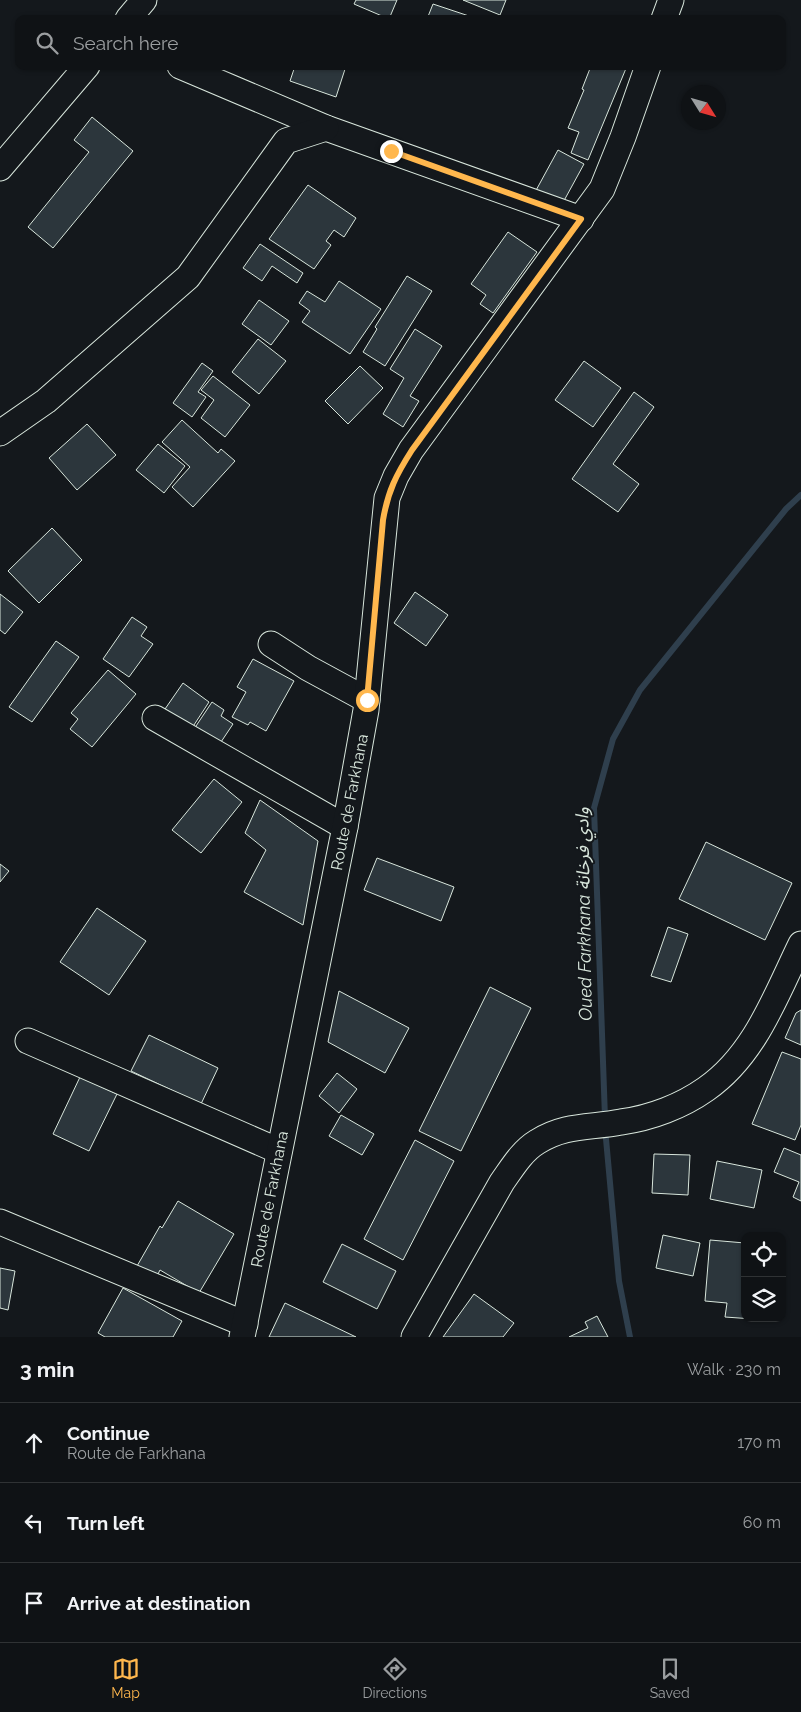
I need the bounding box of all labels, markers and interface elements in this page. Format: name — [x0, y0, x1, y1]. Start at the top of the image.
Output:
search box — [15, 15, 786, 70]
icon: search — [33, 29, 61, 57]
text: Search here — [73, 32, 179, 54]
north arrow — [681, 85, 726, 130]
route end — [380, 140, 403, 163]
route start — [356, 689, 379, 712]
street label: Route de Farkhana — [327, 732, 372, 872]
water label: Oued Farkhana وادي فرخانة — [571, 807, 600, 1021]
street label: Route de Farkhana — [247, 1129, 292, 1269]
map controls — [741, 1232, 786, 1322]
button: locate — [741, 1232, 786, 1277]
button: layers — [741, 1277, 786, 1322]
text: 3 min — [20, 1357, 74, 1382]
text: Walk · 230 m — [687, 1360, 781, 1379]
text: Continue — [67, 1422, 150, 1444]
icon: ahead — [20, 1429, 48, 1457]
text: 170 m — [737, 1433, 781, 1452]
text: Route de Farkhana — [67, 1444, 206, 1463]
icon: left — [20, 1509, 48, 1537]
text: Turn left — [67, 1512, 144, 1534]
text: 60 m — [743, 1513, 781, 1532]
icon: arrive — [20, 1589, 48, 1617]
text: Arrive at destination — [67, 1592, 251, 1614]
tab: Map — [111, 1655, 140, 1701]
tab: Directions — [362, 1655, 427, 1701]
tab: Saved — [650, 1655, 690, 1701]

